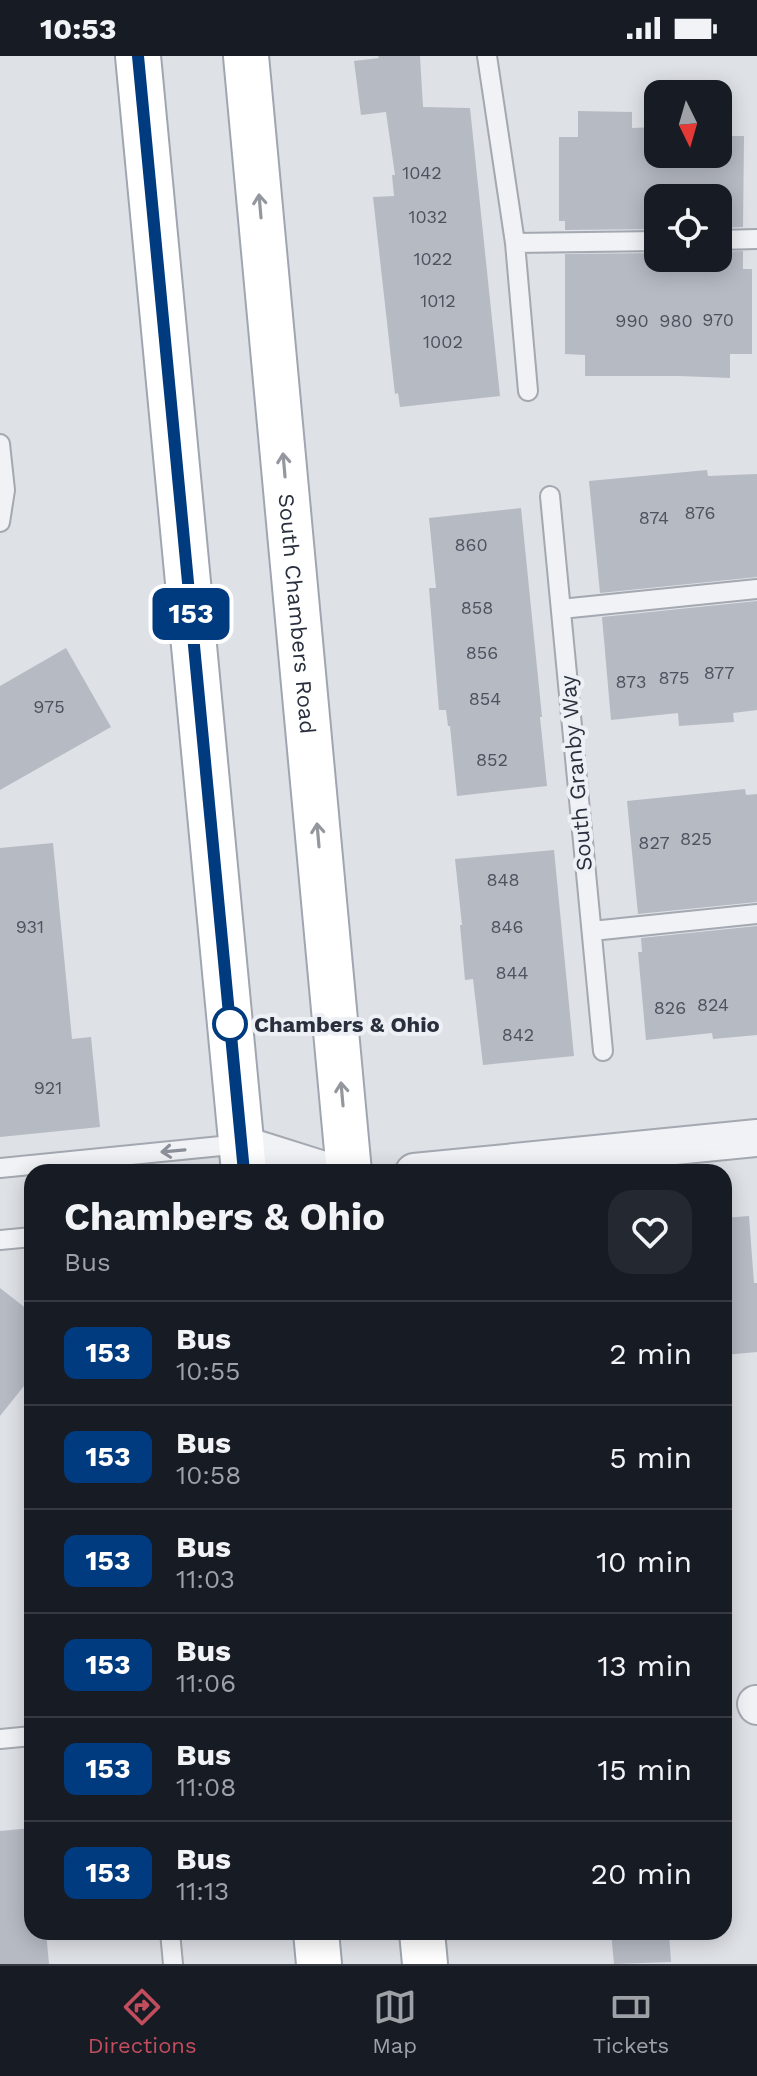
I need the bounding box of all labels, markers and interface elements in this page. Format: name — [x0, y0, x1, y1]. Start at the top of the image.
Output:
text: 10:53 — [40, 11, 117, 46]
north arrow — [644, 80, 732, 168]
map controls — [644, 80, 732, 272]
house number: 1042 — [402, 162, 442, 183]
button: locate — [644, 184, 732, 272]
one-way arrow — [252, 193, 267, 220]
house number: 1032 — [409, 206, 447, 227]
house number: 1022 — [413, 248, 453, 269]
house number: 1012 — [420, 290, 456, 311]
house number: 970 — [702, 309, 734, 330]
house number: 990 — [615, 310, 649, 331]
house number: 980 — [659, 310, 693, 331]
house number: 1002 — [423, 331, 463, 352]
one-way arrow — [276, 452, 291, 479]
street label: South Chambers Road — [274, 492, 321, 735]
house number: 876 — [684, 502, 716, 523]
house number: 874 — [639, 507, 669, 528]
house number: 860 — [454, 534, 488, 555]
line badge: 153 — [145, 588, 237, 640]
text: 153 — [169, 597, 214, 630]
house number: 858 — [461, 597, 493, 618]
house number: 856 — [466, 642, 498, 663]
house number: 877 — [704, 662, 734, 683]
house number: 875 — [659, 667, 689, 688]
house number: 873 — [616, 671, 646, 692]
street label: South Granby Way — [555, 673, 597, 872]
house number: 854 — [469, 688, 501, 709]
house number: 975 — [33, 696, 65, 717]
house number: 852 — [476, 749, 508, 770]
one-way arrow — [311, 823, 326, 849]
house number: 825 — [680, 828, 712, 849]
house number: 827 — [638, 832, 670, 853]
house number: 848 — [486, 869, 520, 890]
house number: 931 — [16, 916, 44, 937]
house number: 846 — [490, 916, 524, 937]
house number: 844 — [495, 962, 529, 983]
house number: 824 — [697, 994, 729, 1015]
house number: 826 — [654, 997, 686, 1018]
marker: Chambers & Ohio — [213, 1007, 247, 1041]
place label: Chambers & Ohio — [254, 1012, 440, 1037]
house number: 842 — [502, 1024, 534, 1045]
house number: 921 — [34, 1077, 62, 1098]
one-way arrow — [335, 1081, 350, 1108]
one-way arrow — [160, 1143, 187, 1158]
button: heart — [608, 1190, 692, 1274]
text: Chambers & Ohio — [64, 1195, 385, 1239]
text: Bus — [64, 1247, 111, 1277]
text: Bus — [176, 1321, 231, 1356]
text: 153 — [86, 1336, 131, 1369]
text: 2 min — [609, 1336, 692, 1371]
text: 10:55 — [176, 1356, 240, 1386]
text: Bus — [176, 1425, 231, 1460]
text: 153 — [86, 1440, 131, 1473]
text: 5 min — [609, 1440, 692, 1475]
text: 10:58 — [176, 1460, 241, 1490]
text: Bus — [176, 1529, 231, 1564]
text: 153 — [86, 1544, 131, 1577]
text: 10 min — [596, 1544, 692, 1579]
text: 11:03 — [176, 1564, 235, 1594]
text: Bus — [176, 1633, 231, 1668]
text: 153 — [86, 1648, 131, 1681]
text: 13 min — [597, 1648, 692, 1683]
text: 11:06 — [176, 1668, 236, 1698]
text: Bus — [176, 1737, 231, 1772]
text: 153 — [86, 1752, 131, 1785]
text: 15 min — [597, 1752, 692, 1787]
text: 11:08 — [176, 1772, 236, 1802]
text: Bus — [176, 1841, 231, 1876]
text: 153 — [86, 1856, 131, 1889]
text: 20 min — [590, 1856, 692, 1891]
text: 11:13 — [176, 1876, 229, 1906]
tab: Directions — [88, 1985, 197, 2058]
tab: Map — [372, 1985, 417, 2058]
tab: Tickets — [593, 1985, 669, 2058]

